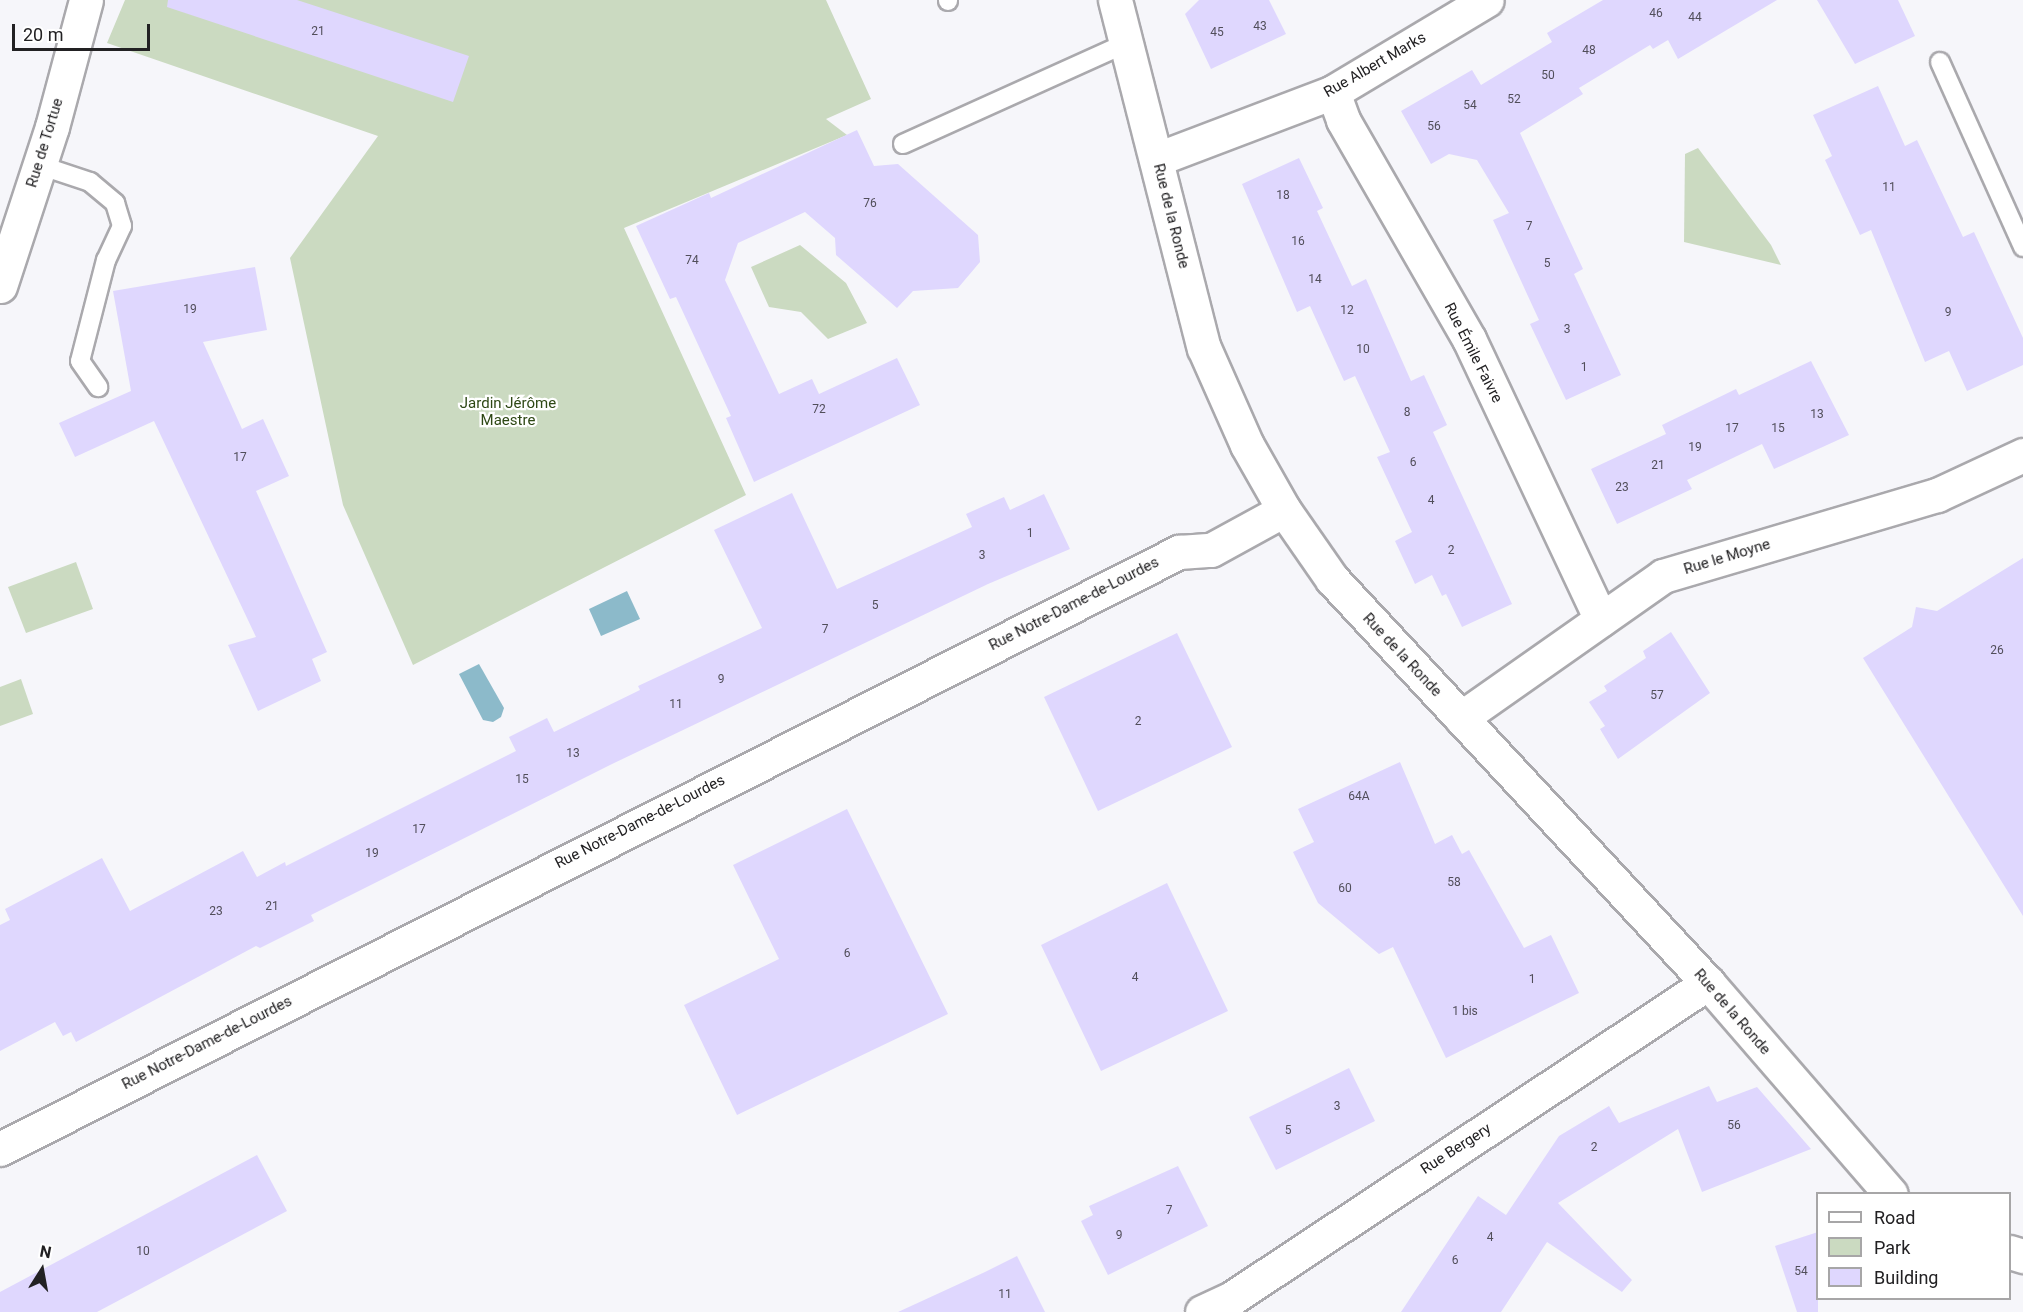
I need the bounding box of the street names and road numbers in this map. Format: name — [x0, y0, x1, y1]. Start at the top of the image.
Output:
street label: Rue Albert Marks — [1321, 29, 1429, 101]
street label: Rue de Tortue — [23, 96, 67, 190]
street label: Rue de la Ronde — [1149, 162, 1193, 270]
street label: Rue Émile Faivre — [1440, 300, 1506, 406]
street label: Rue le Moyne — [1682, 535, 1772, 579]
street label: Rue Notre-Dame-de-Lourdes — [986, 553, 1162, 655]
street label: Rue de la Ronde — [1359, 610, 1445, 700]
street label: Rue Notre-Dame-de-Lourdes — [552, 771, 728, 873]
street label: Rue de la Ronde — [1690, 966, 1774, 1058]
street label: Rue Notre-Dame-de-Lourdes — [119, 992, 295, 1094]
street label: Rue Bergery — [1418, 1120, 1494, 1178]

